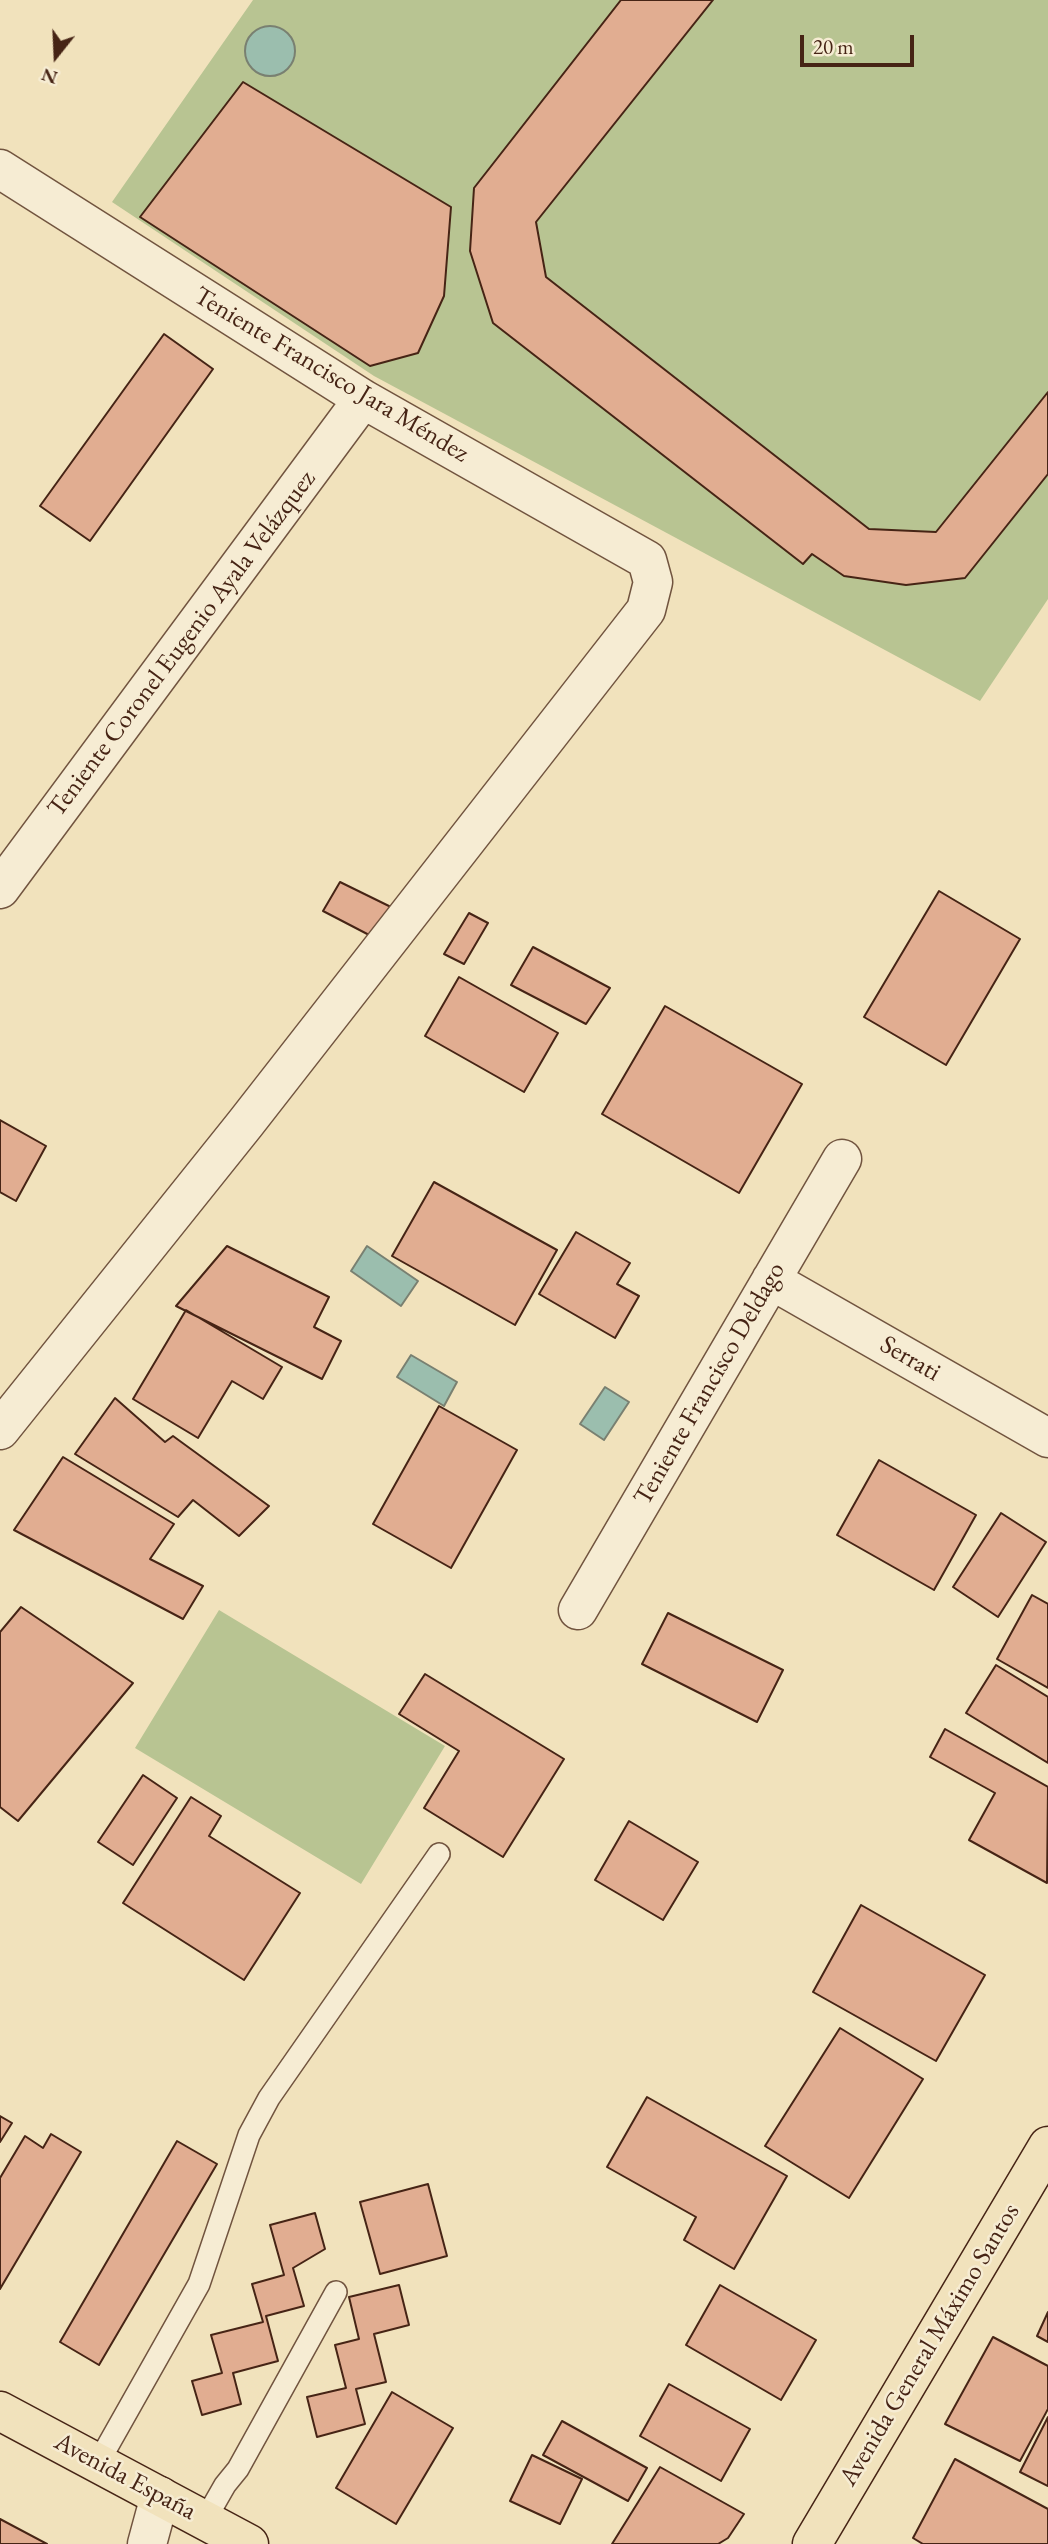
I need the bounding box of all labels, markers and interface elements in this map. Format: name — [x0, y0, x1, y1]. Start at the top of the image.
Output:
north arrow — [21, 21, 91, 91]
scale bar — [803, 21, 917, 65]
text: 20 m — [813, 33, 854, 60]
text: N — [38, 62, 61, 91]
street label: Teniente Francisco Jara Méndez — [188, 280, 474, 470]
street label: Teniente Coronel Eugenio Ayala Velázquez — [41, 465, 323, 823]
street label: Teniente Francisco Deldago — [628, 1257, 792, 1511]
street label: Serrati — [874, 1329, 946, 1389]
street label: Avenida General Máximo Santos — [833, 2198, 1027, 2492]
street label: Avenida España — [49, 2427, 201, 2527]

